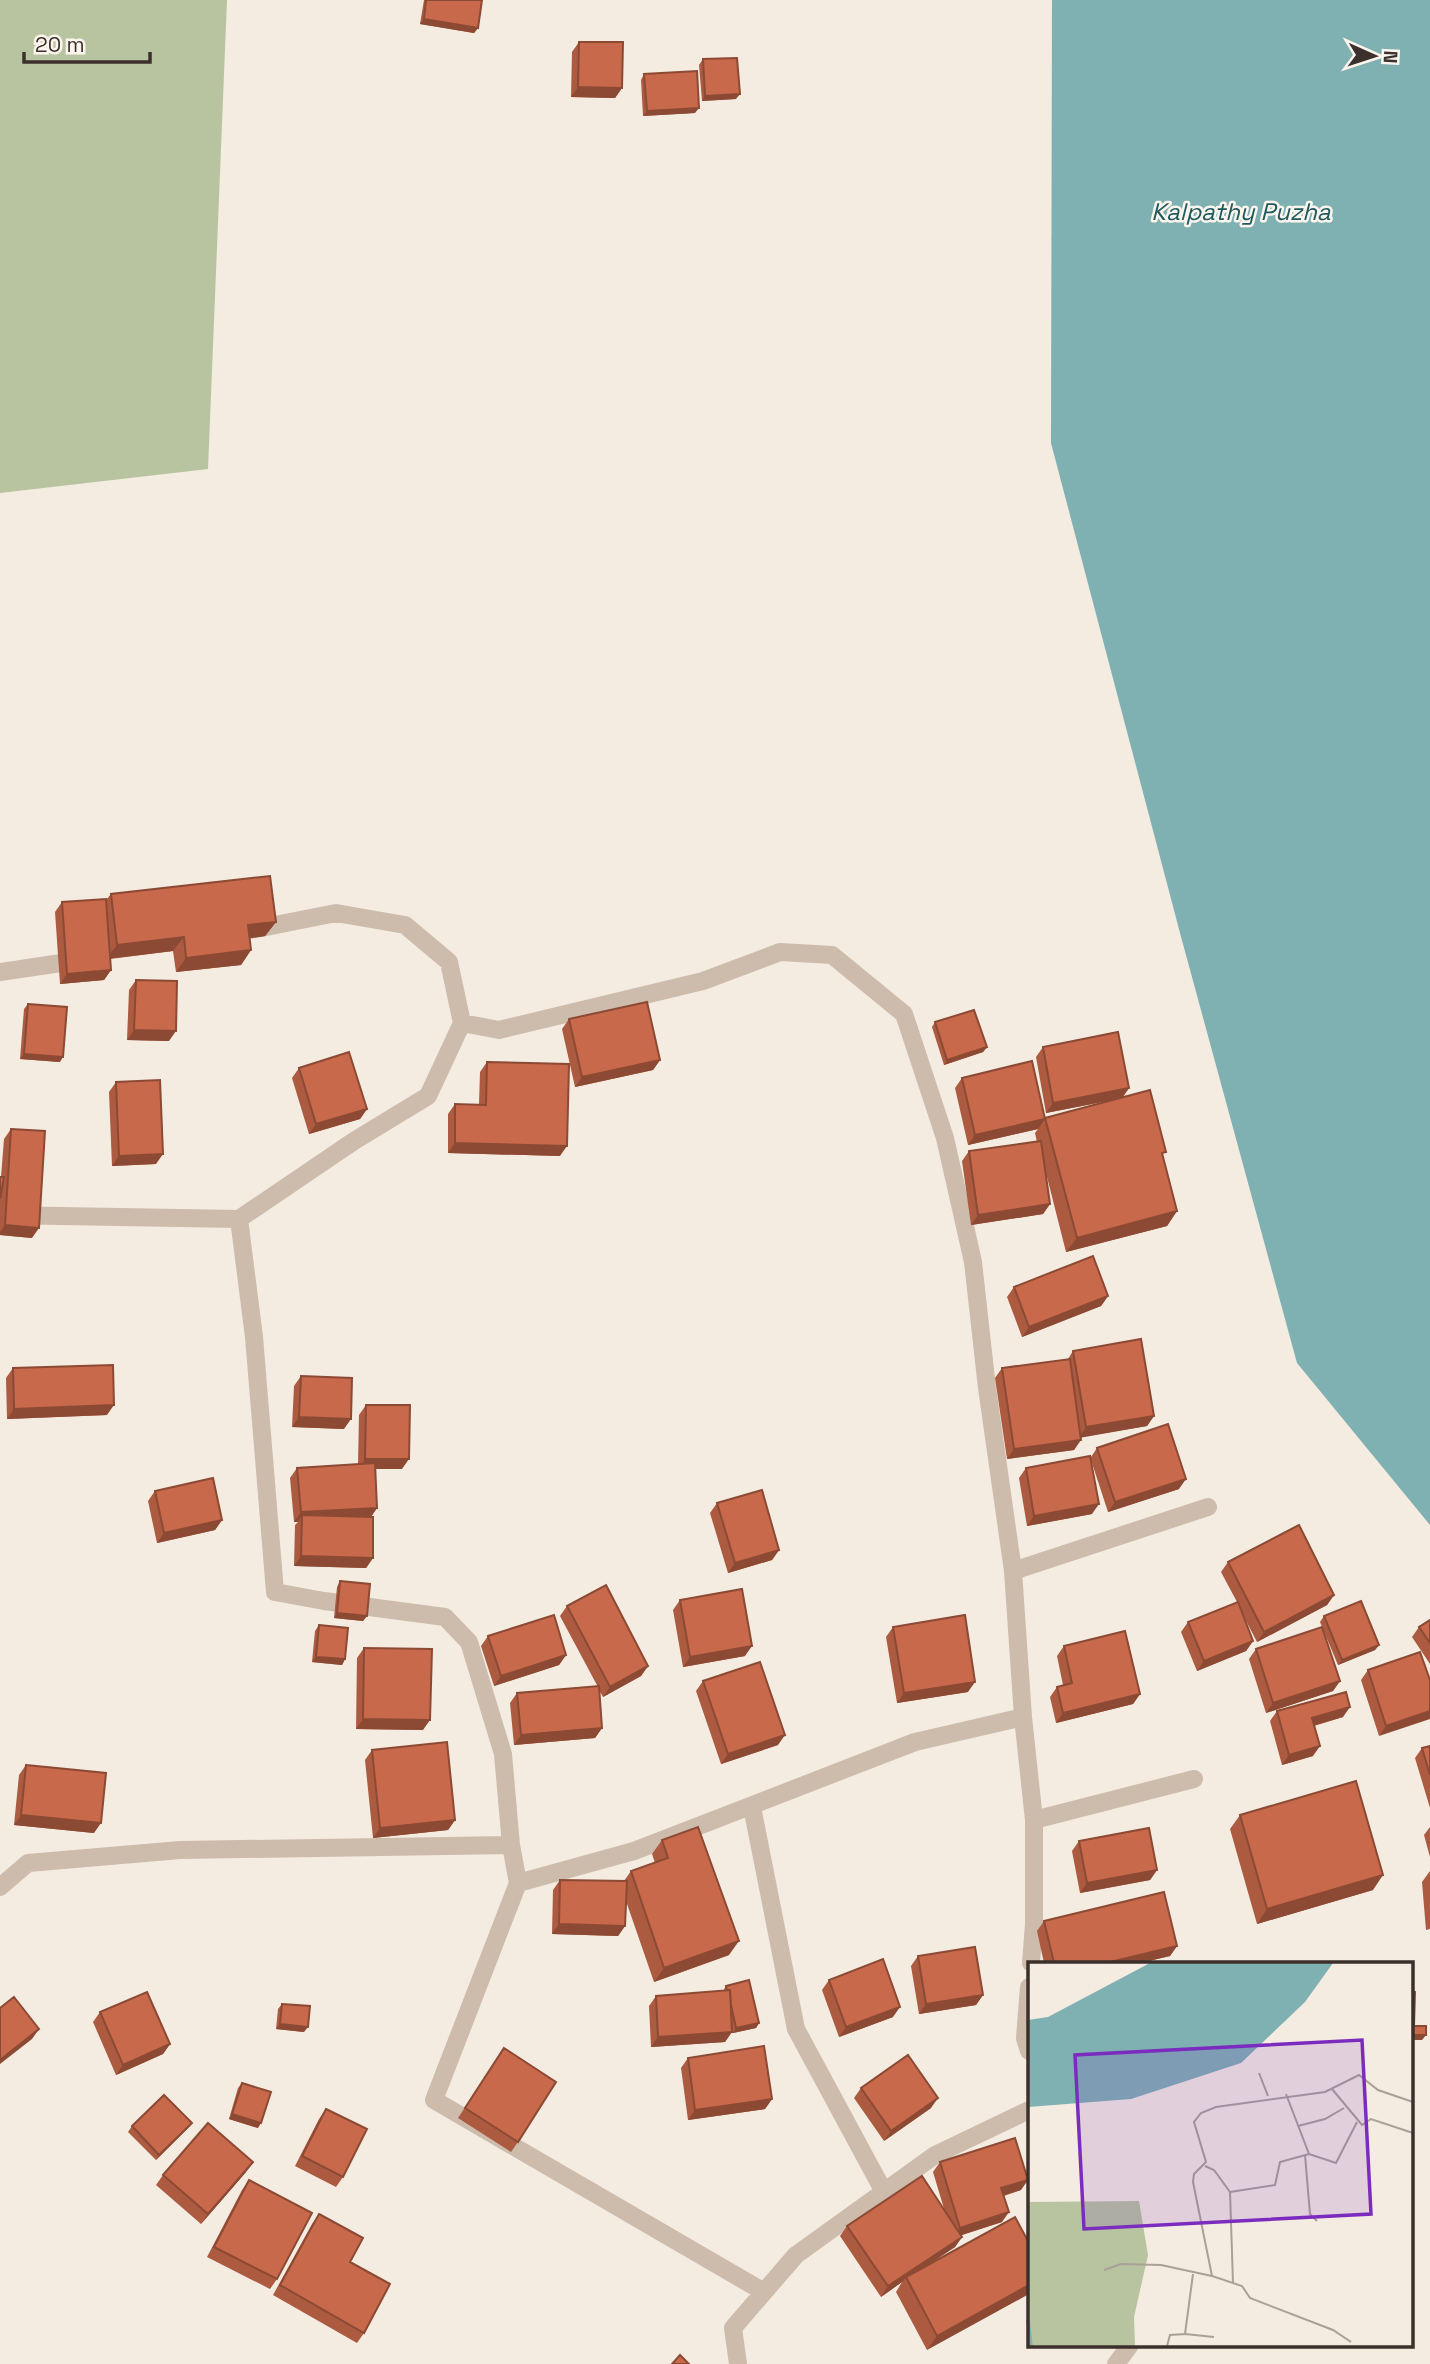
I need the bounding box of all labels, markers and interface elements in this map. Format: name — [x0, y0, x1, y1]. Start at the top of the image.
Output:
scale bar — [24, 21, 150, 65]
north arrow — [1339, 21, 1409, 91]
text: 20 m — [35, 31, 85, 58]
text: N — [1378, 50, 1403, 64]
water label: Kalpathy Puzha — [1151, 196, 1331, 227]
inset map — [1028, 1962, 1412, 2346]

